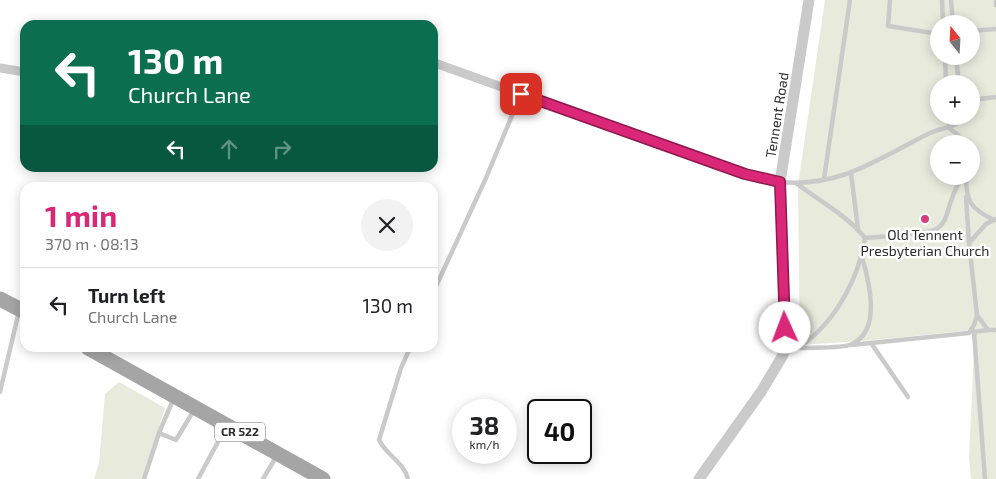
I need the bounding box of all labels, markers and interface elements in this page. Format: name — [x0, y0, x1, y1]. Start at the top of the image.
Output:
north arrow — [930, 15, 980, 65]
map controls — [930, 15, 980, 185]
text: 130 m — [128, 39, 223, 81]
icon: left — [45, 40, 110, 105]
street label: Tennent Road — [761, 71, 792, 159]
pin — [500, 73, 542, 115]
button: + — [930, 75, 980, 125]
icon: arrive — [507, 80, 535, 108]
text: Church Lane — [128, 81, 251, 107]
icon: left — [162, 135, 190, 163]
icon: ahead — [215, 135, 243, 163]
icon: right — [268, 135, 296, 163]
button: − — [930, 135, 980, 185]
text: 1 min — [45, 197, 117, 233]
button: close — [361, 199, 413, 251]
marker: Old Tennent Presbyterian Church — [919, 213, 931, 225]
place label: Old Tennent Presbyterian Church — [860, 226, 990, 259]
text: 370 m · 08:13 — [45, 234, 139, 253]
text: Turn left — [88, 284, 165, 307]
icon: left — [45, 291, 73, 319]
text: 130 m — [363, 294, 413, 317]
position arrow — [758, 301, 810, 353]
text: Church Lane — [88, 307, 177, 326]
speed limit sign: 40 — [527, 399, 592, 464]
text: 38 — [470, 410, 499, 440]
road number: CR 522 — [215, 422, 265, 442]
text: km/h — [470, 437, 499, 451]

